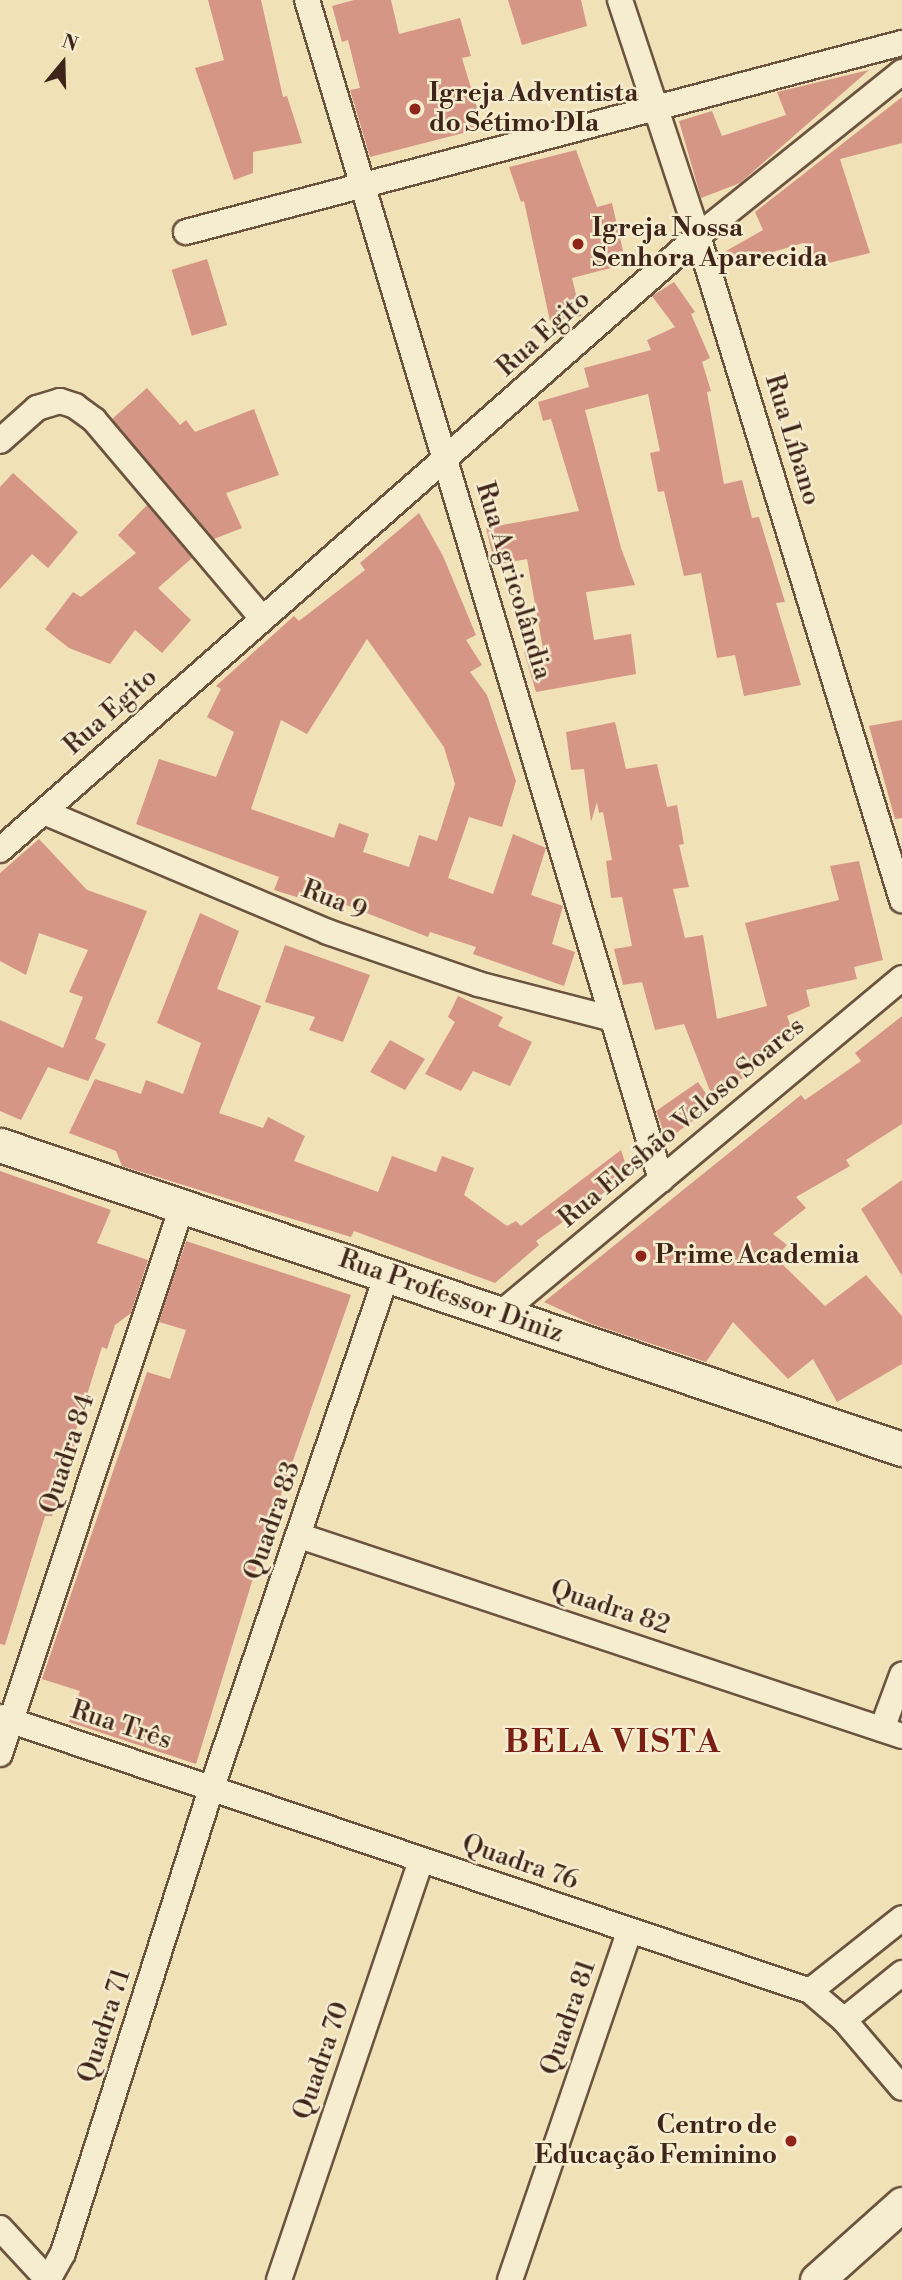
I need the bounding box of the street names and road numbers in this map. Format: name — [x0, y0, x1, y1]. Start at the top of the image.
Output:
street label: Rua Egito — [491, 284, 597, 384]
street label: Rua Líbano — [757, 371, 827, 509]
street label: Rua Agricolândia — [468, 478, 558, 684]
street label: Rua Egito — [58, 662, 164, 762]
street label: Rua 9 — [297, 874, 371, 928]
street label: Rua Elesbão Veloso Soares — [553, 1011, 811, 1235]
street label: Rua Professor Diniz — [335, 1244, 567, 1350]
street label: Quadra 84 — [34, 1390, 102, 1518]
street label: Quadra 83 — [238, 1458, 308, 1584]
street label: Quadra 82 — [546, 1574, 674, 1642]
street label: Rua Três — [67, 1695, 175, 1757]
street label: Quadra 76 — [458, 1829, 582, 1897]
street label: Quadra 81 — [535, 1957, 603, 2079]
street label: Quadra 71 — [72, 1965, 138, 2087]
street label: Quadra 70 — [287, 1998, 357, 2124]

